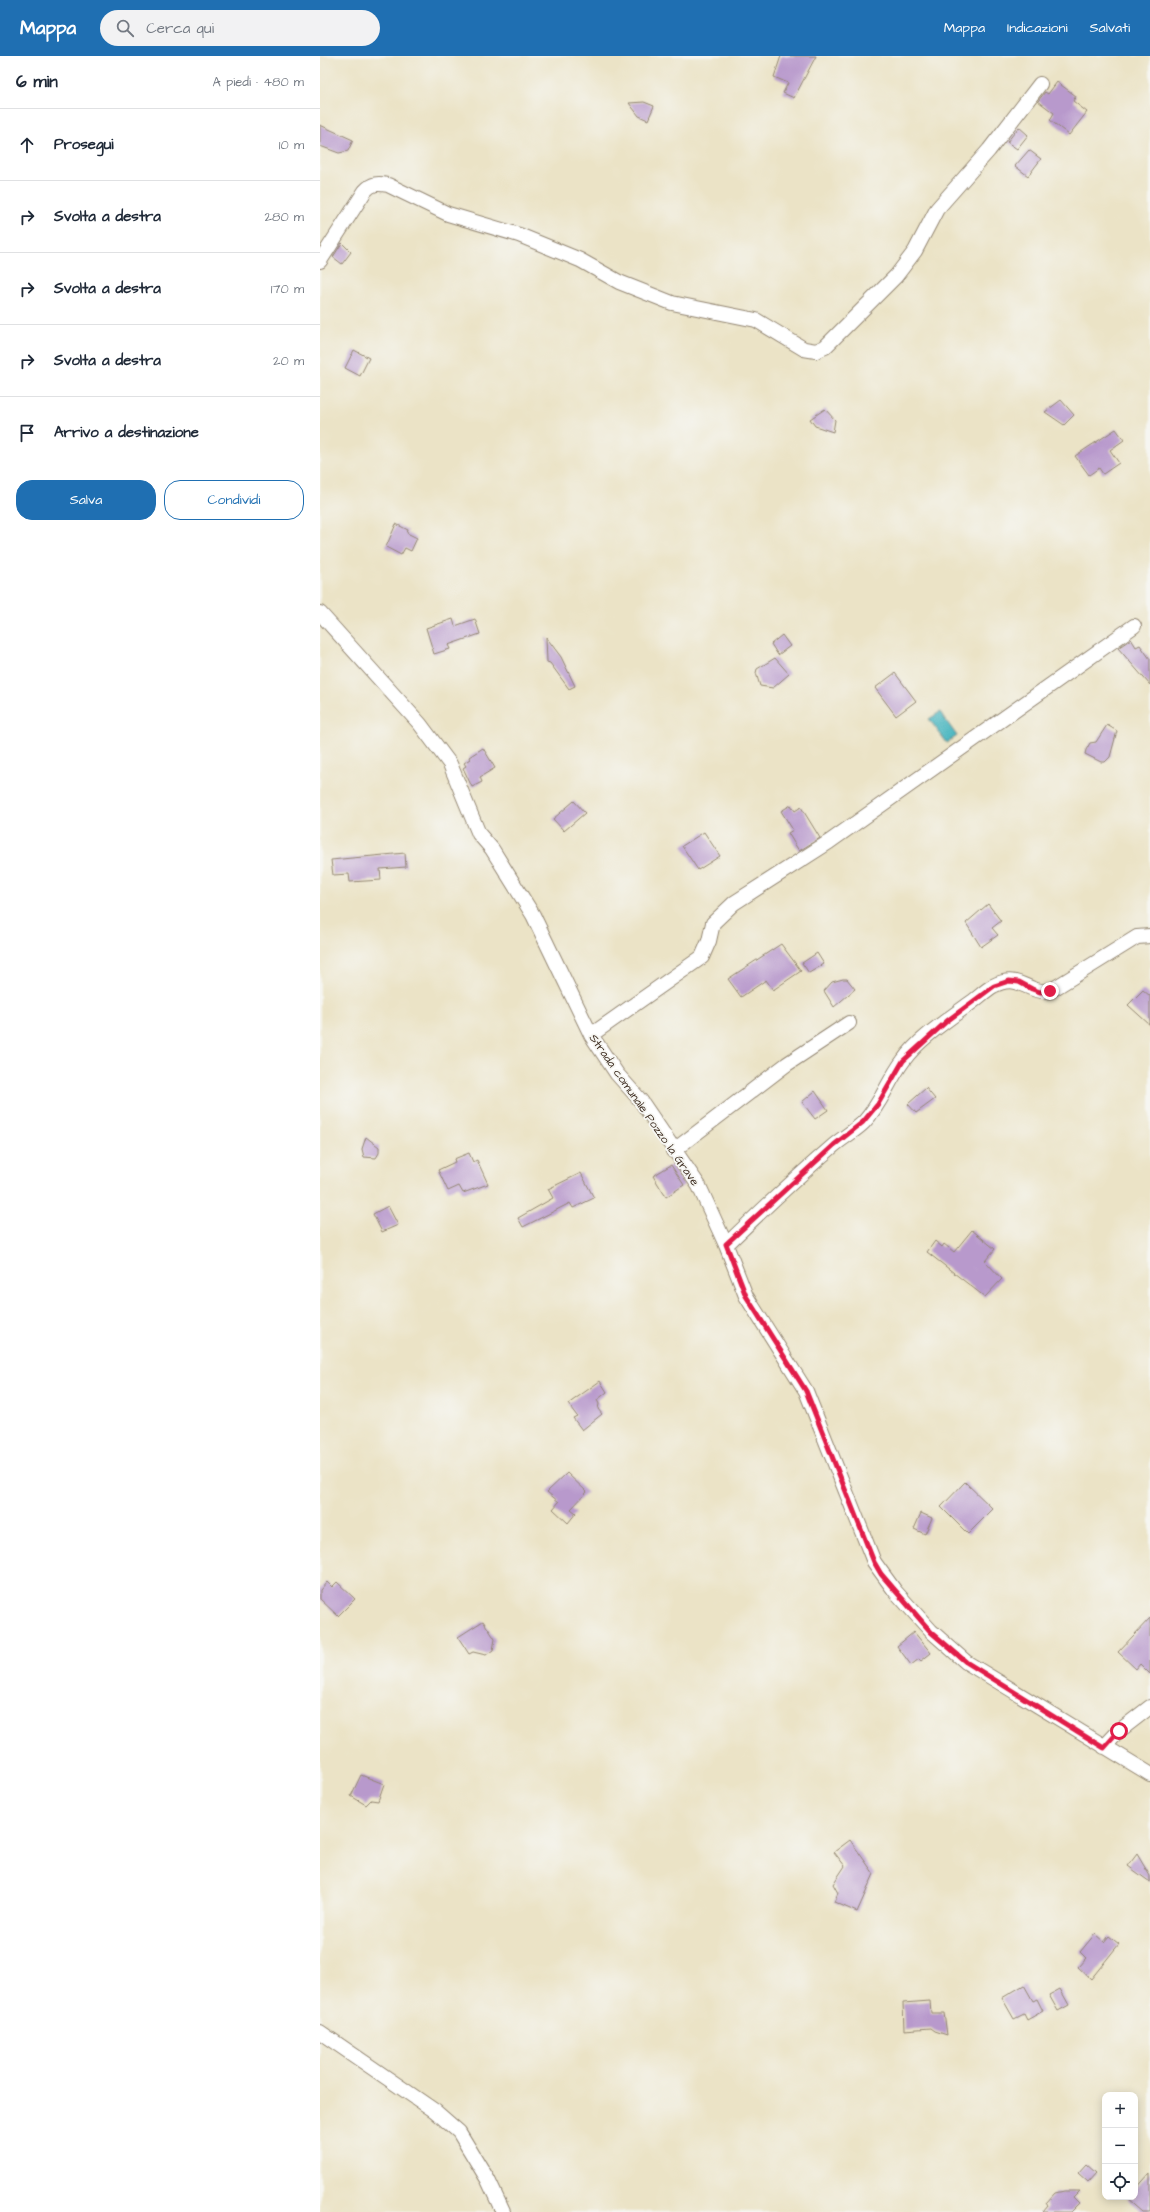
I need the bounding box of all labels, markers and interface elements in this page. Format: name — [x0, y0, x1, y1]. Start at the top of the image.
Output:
search box — [100, 10, 380, 46]
text: Mappa — [20, 15, 76, 42]
icon: search — [114, 17, 136, 39]
text: Cerca qui — [146, 18, 214, 39]
text: Mappa — [944, 18, 985, 38]
text: Indicazioni — [1007, 18, 1068, 38]
text: Salvati — [1090, 18, 1130, 38]
text: 6 min — [16, 70, 58, 94]
text: A piedi · 480 m — [213, 73, 304, 91]
icon: ahead — [16, 134, 38, 156]
text: Prosegui — [54, 134, 114, 155]
text: 10 m — [279, 136, 304, 154]
icon: right — [16, 206, 38, 228]
text: Svolta a destra — [54, 206, 161, 227]
text: 280 m — [265, 208, 304, 226]
icon: right — [16, 278, 38, 300]
text: Svolta a destra — [54, 278, 161, 299]
text: 170 m — [271, 280, 304, 298]
icon: right — [16, 350, 38, 372]
text: Svolta a destra — [54, 350, 161, 371]
text: 20 m — [273, 352, 304, 370]
icon: arrive — [16, 422, 38, 444]
text: Arrivo a destinazione — [54, 422, 199, 443]
button: Salva — [16, 480, 156, 520]
button: Condividi — [164, 480, 304, 520]
route end — [1041, 982, 1059, 1000]
street label: Strada comunale Pozzo la Grave — [585, 1031, 703, 1190]
route start — [1110, 1722, 1128, 1740]
map controls — [1102, 2092, 1138, 2200]
button: + — [1102, 2092, 1138, 2128]
button: − — [1102, 2128, 1138, 2164]
button: locate — [1102, 2164, 1138, 2200]

